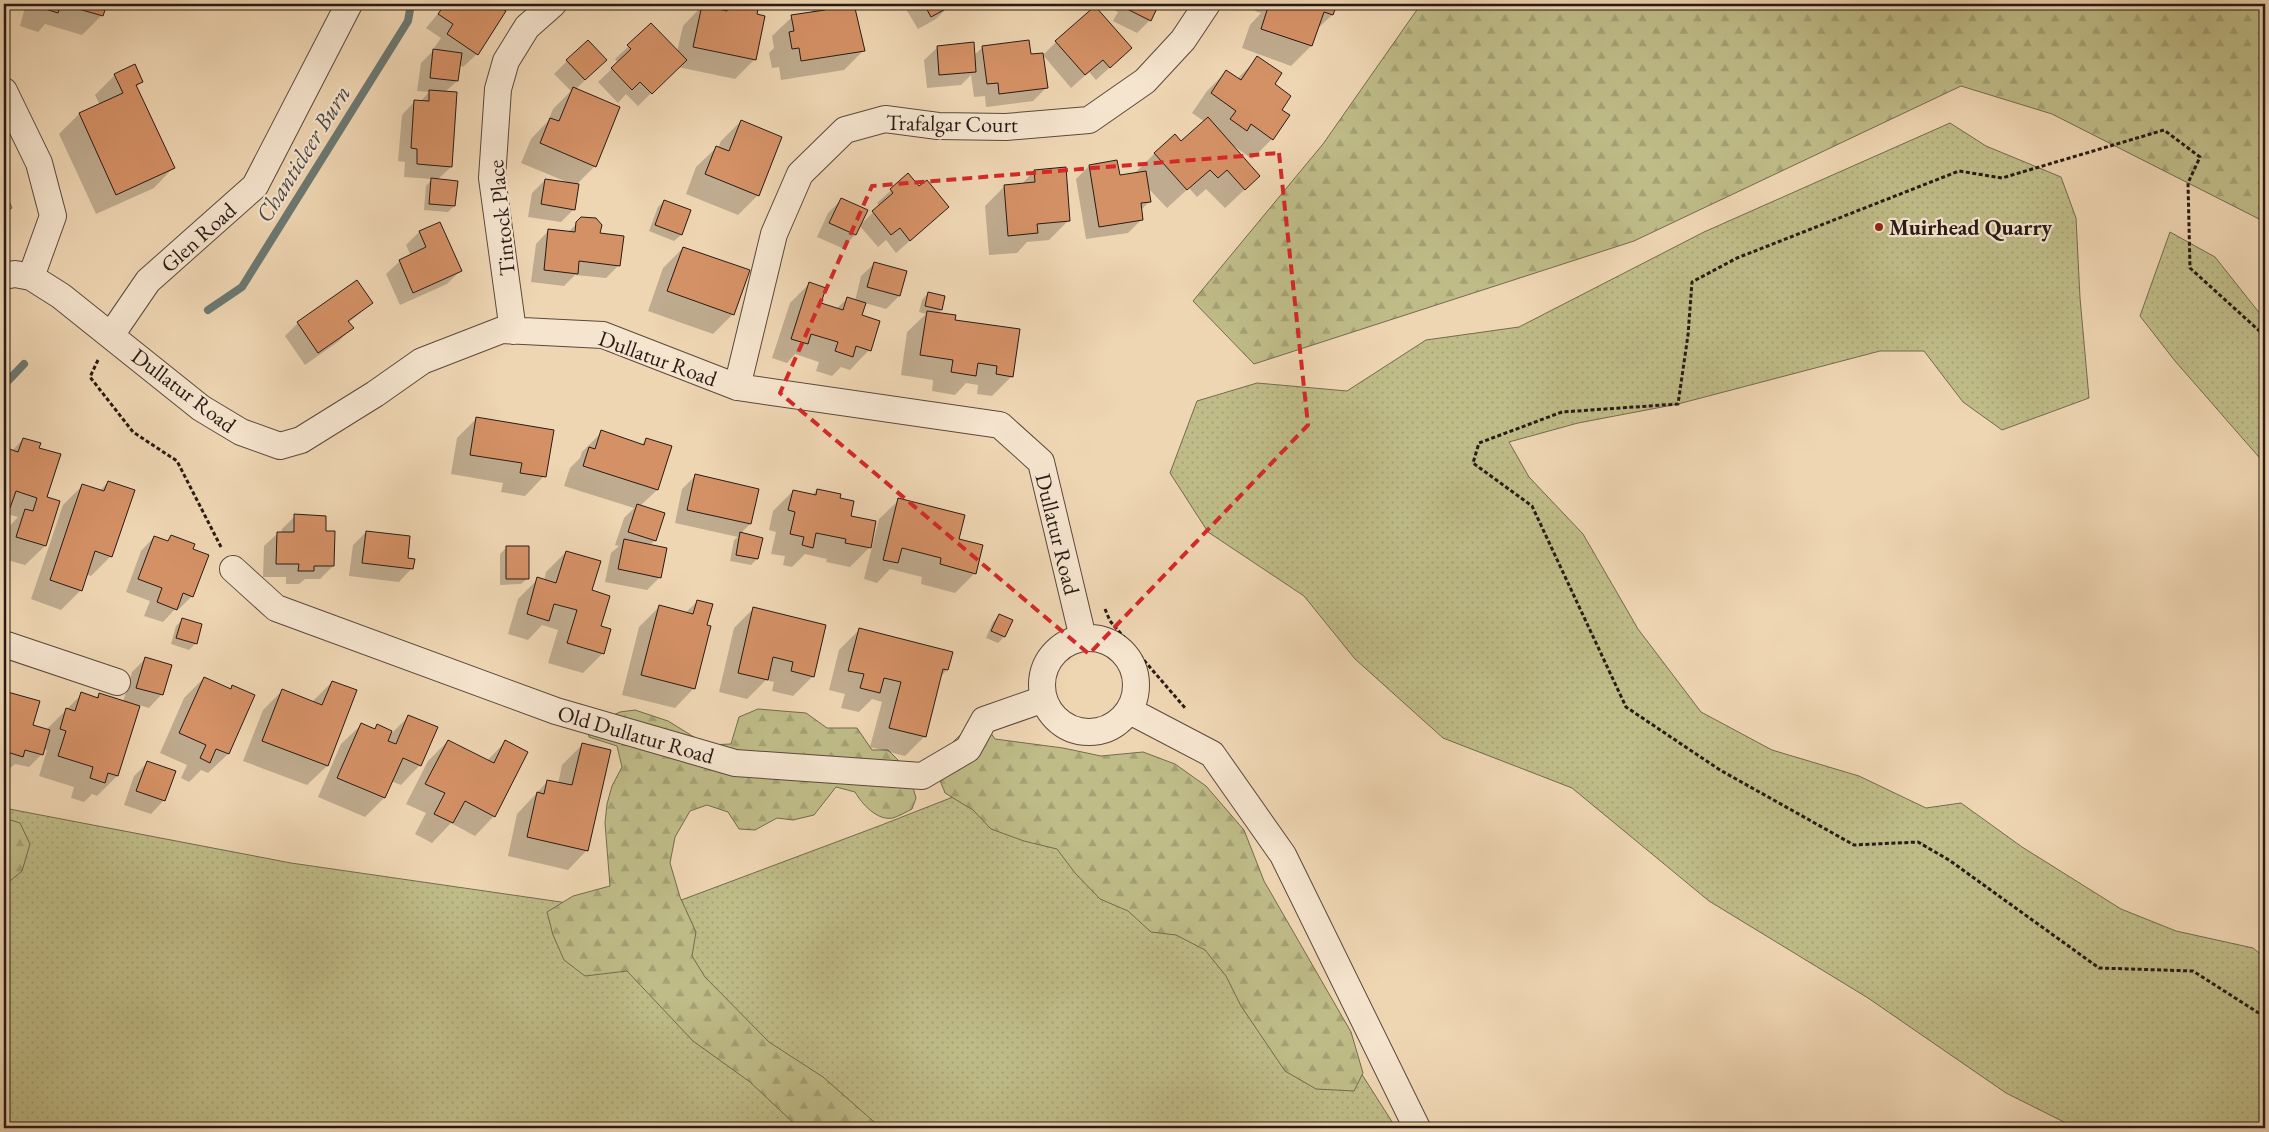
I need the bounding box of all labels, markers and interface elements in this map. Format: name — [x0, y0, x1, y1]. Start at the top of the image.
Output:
water label: Chanticleer Burn — [248, 79, 357, 228]
street label: Trafalgar Court — [886, 108, 1018, 139]
street label: Tintock Place — [481, 158, 522, 277]
street label: Glen Road — [154, 195, 243, 279]
place label: Muirhead Quarry — [1889, 213, 2053, 242]
marker: Muirhead Quarry — [1873, 221, 1885, 233]
street label: Dullatur Road — [595, 324, 722, 394]
street label: Dullatur Road — [126, 342, 243, 440]
street label: Dullatur Road — [1028, 471, 1087, 599]
street label: Old Dullatur Road — [554, 698, 718, 771]

